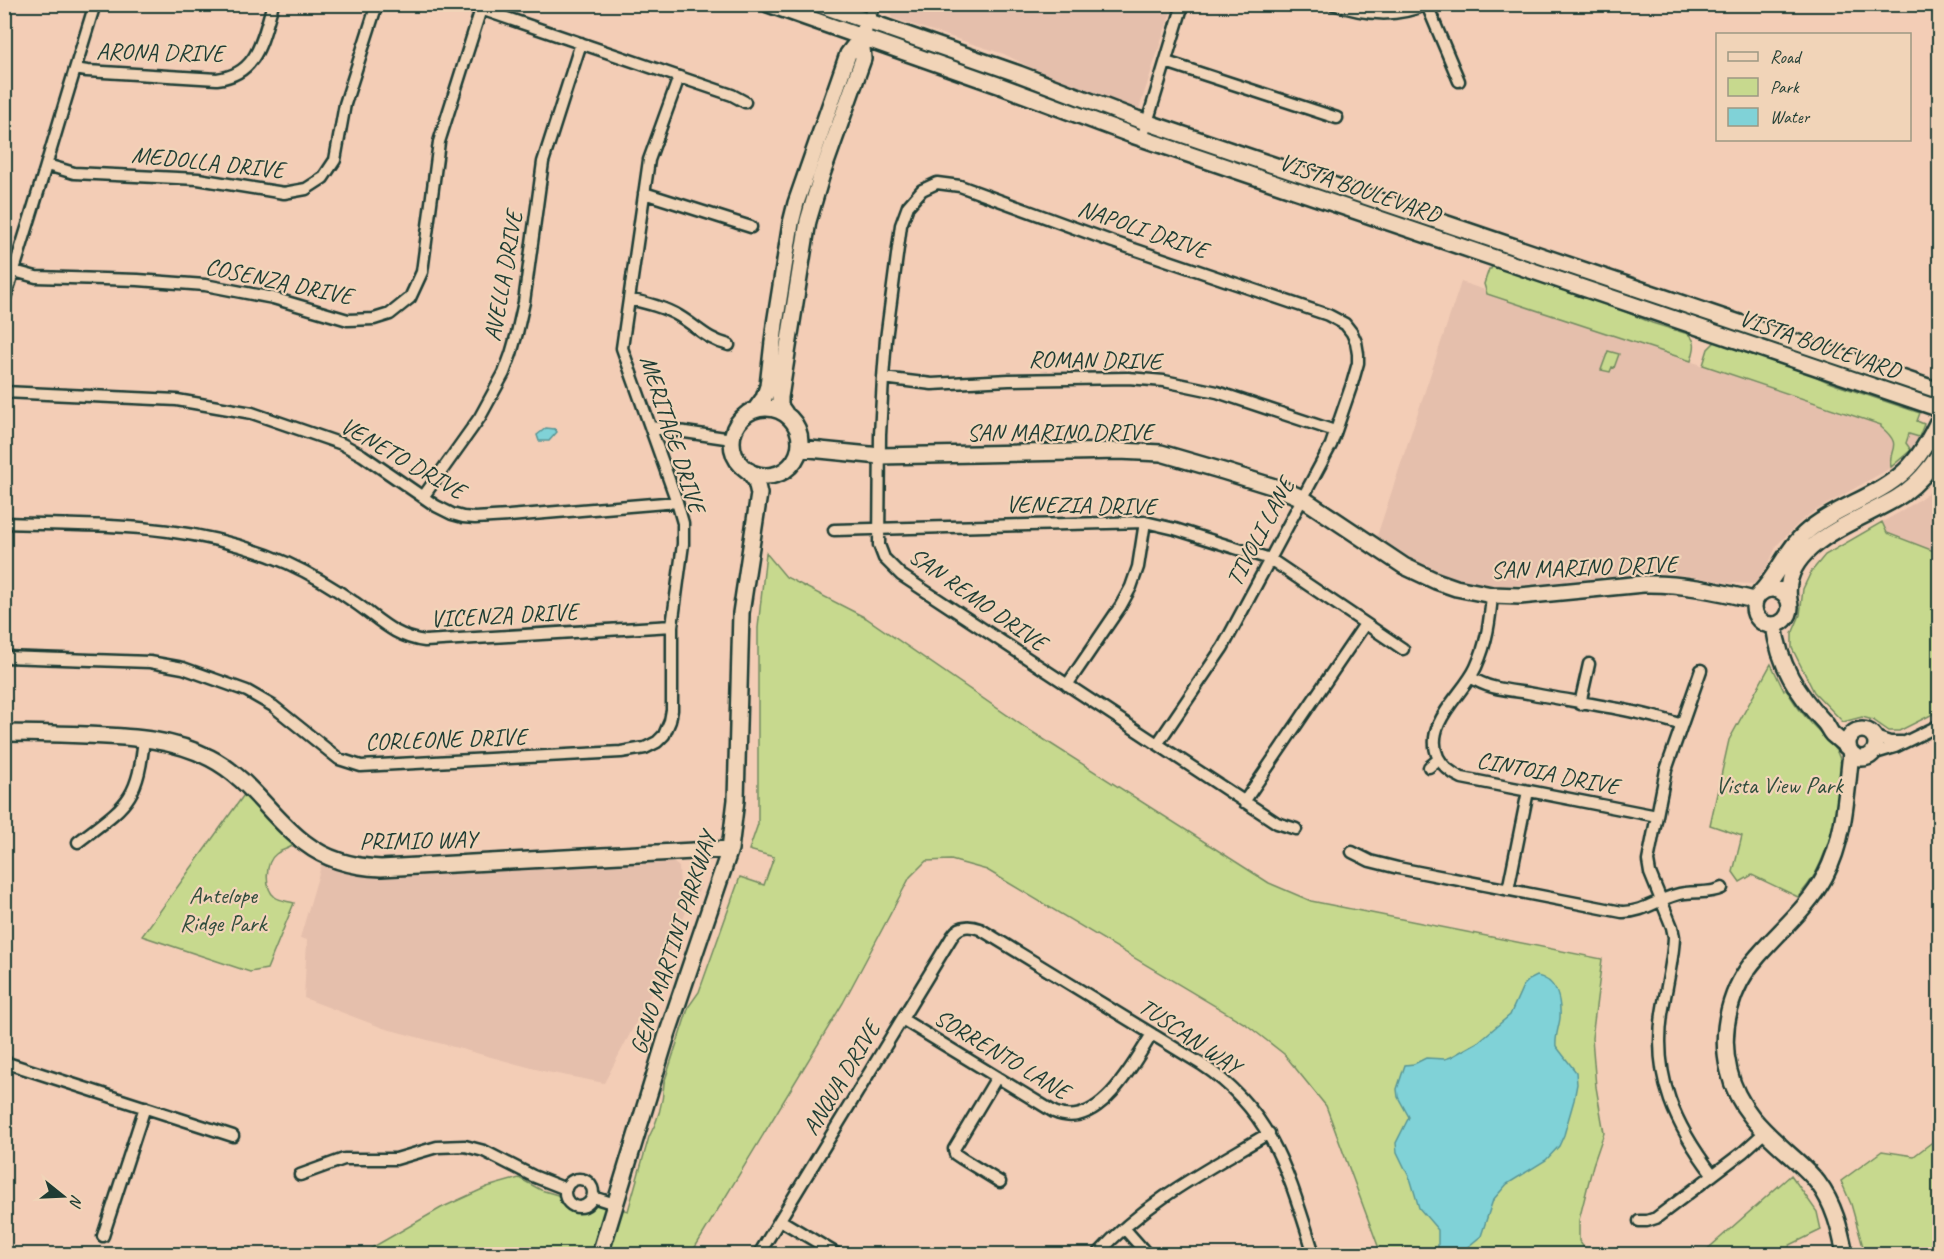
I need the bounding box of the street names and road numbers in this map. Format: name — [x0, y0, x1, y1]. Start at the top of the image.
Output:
street label: ARONA DRIVE — [96, 36, 227, 68]
street label: MEDOLLA DRIVE — [130, 139, 289, 185]
street label: VISTA BOULEVARD — [1275, 146, 1447, 230]
street label: NAPOLI DRIVE — [1074, 193, 1214, 266]
street label: AVELLA DRIVE — [477, 206, 530, 343]
street label: COSENZA DRIVE — [203, 251, 358, 312]
street label: VISTA BOULEVARD — [1735, 302, 1907, 386]
street label: ROMAN DRIVE — [1028, 344, 1165, 376]
street label: MERITAGE DRIVE — [633, 352, 713, 519]
street label: VENETO DRIVE — [335, 410, 473, 507]
street label: SAN MARINO DRIVE — [967, 417, 1156, 447]
street label: TIVOLI LANE — [1219, 470, 1302, 591]
street label: VENEZIA DRIVE — [1006, 489, 1159, 521]
street label: SAN REMO DRIVE — [903, 540, 1055, 659]
street label: SAN MARINO DRIVE — [1490, 549, 1681, 585]
street label: VICENZA DRIVE — [429, 596, 581, 634]
street label: CORLEONE DRIVE — [365, 721, 530, 757]
street label: CINTOIA DRIVE — [1474, 745, 1624, 802]
street label: PRIMIO WAY — [359, 824, 481, 856]
street label: GENO MARTINI PARKWAY — [623, 824, 724, 1058]
street label: TUSCAN WAY — [1133, 991, 1249, 1083]
street label: SORRENTO LANE — [929, 1002, 1077, 1108]
street label: ANQUA DRIVE — [795, 1013, 888, 1140]

